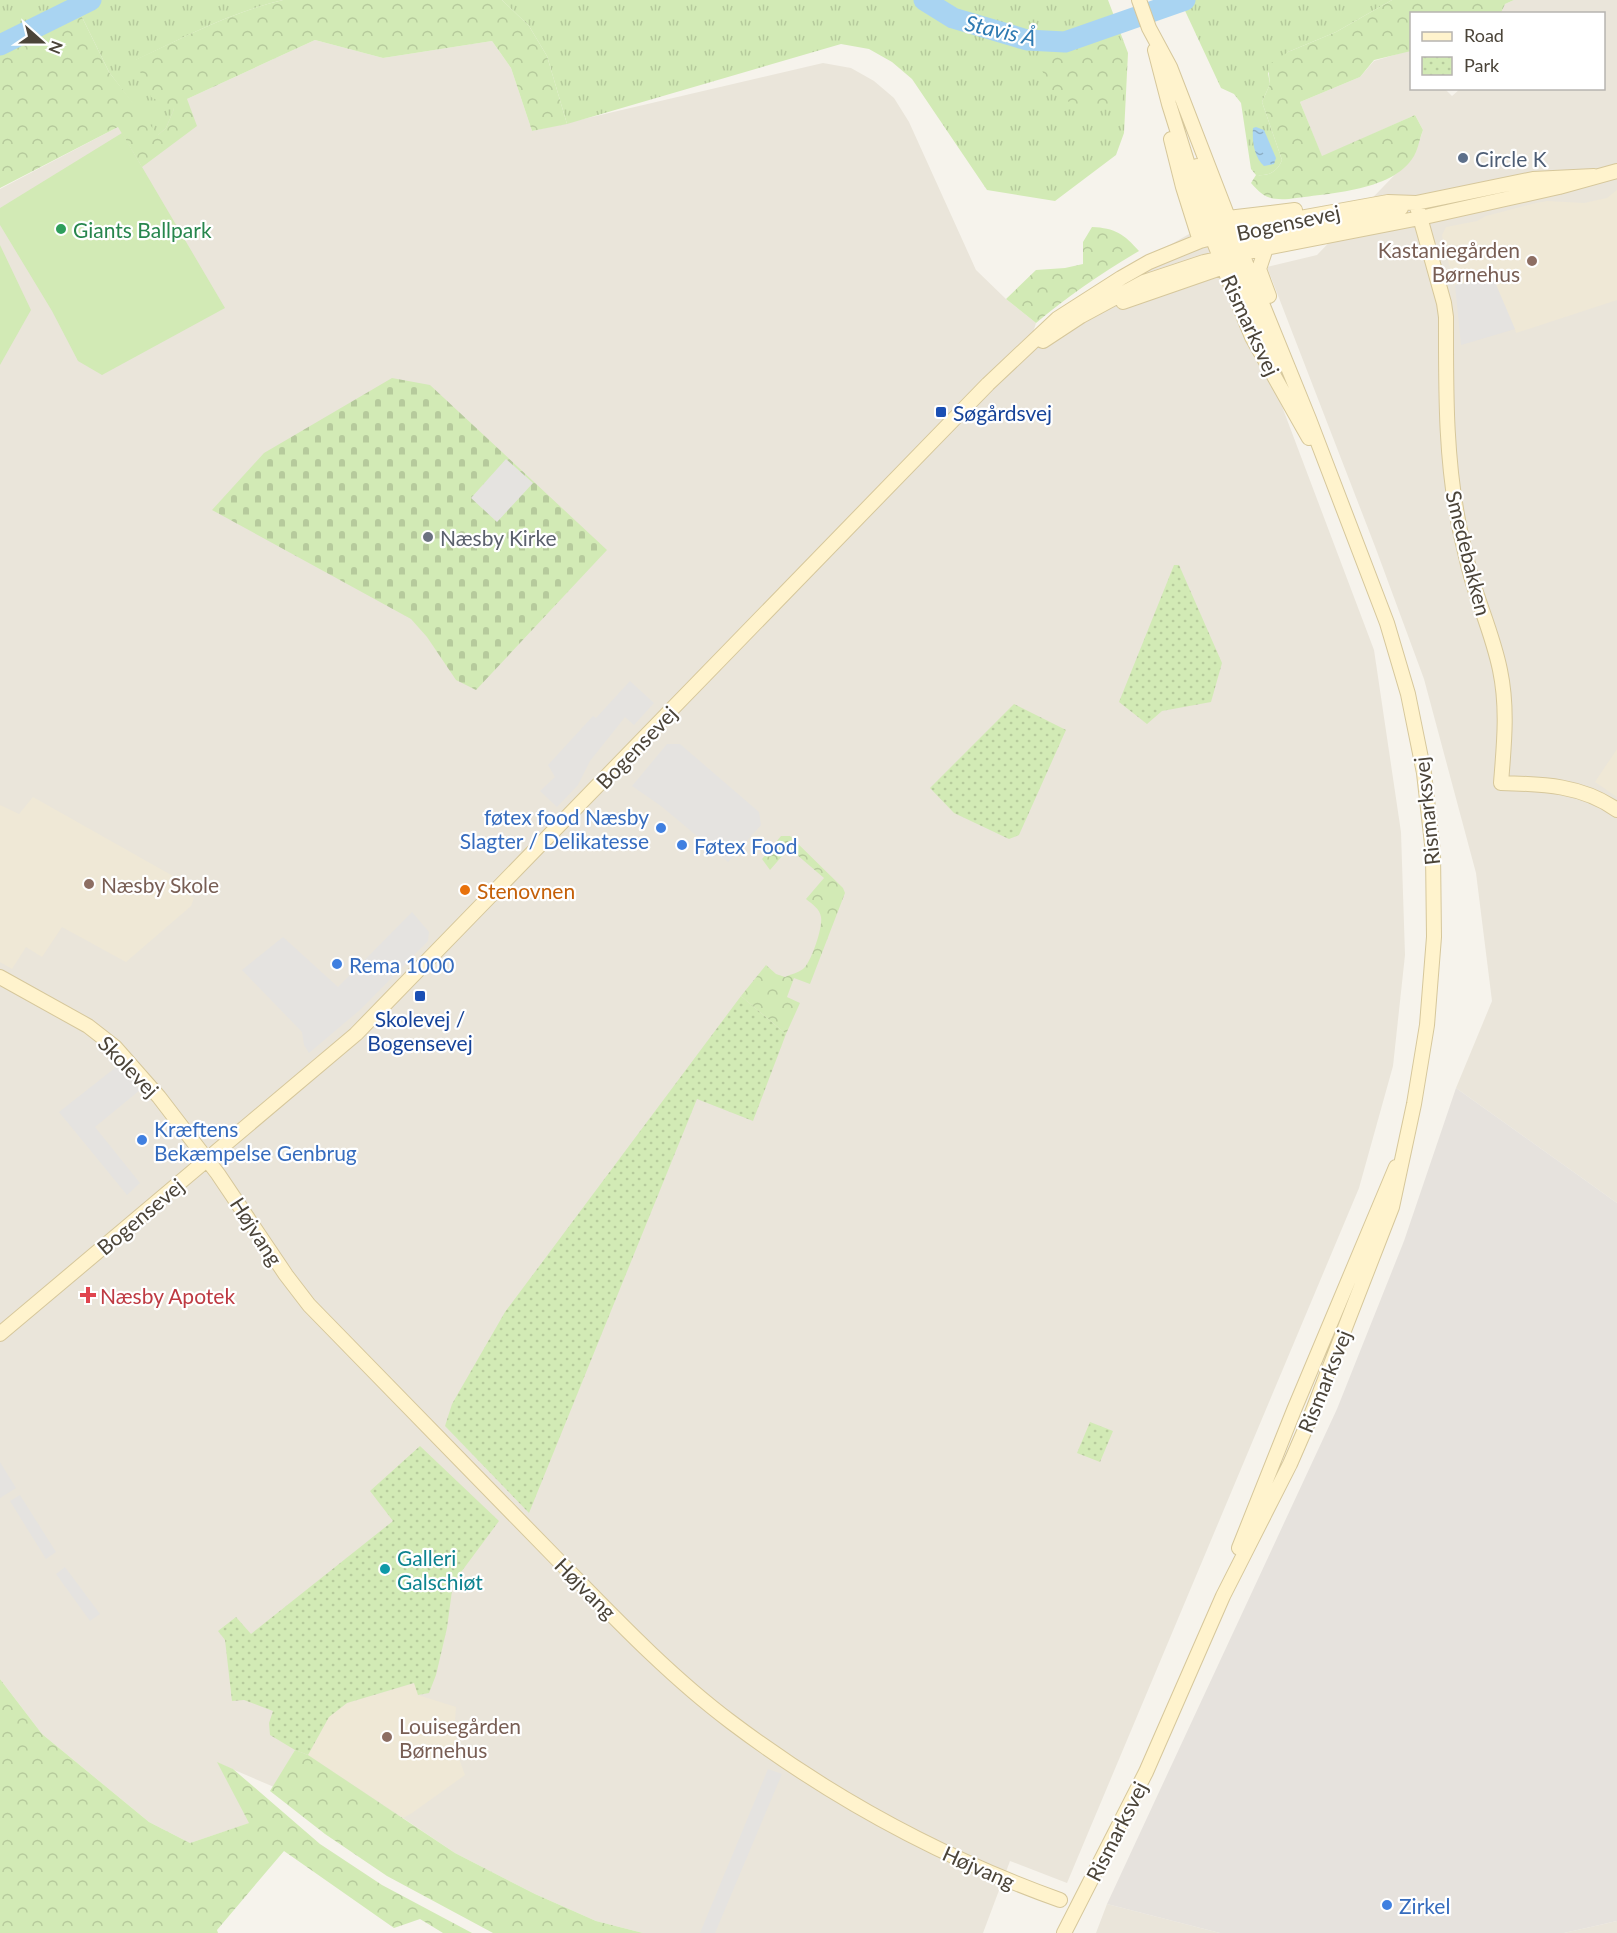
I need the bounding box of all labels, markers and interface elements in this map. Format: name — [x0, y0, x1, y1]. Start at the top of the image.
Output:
water label: Stavis Å — [963, 9, 1039, 51]
north arrow — [12, 12, 72, 72]
legend — [1410, 12, 1605, 90]
text: Road — [1464, 24, 1504, 46]
text: N — [45, 38, 68, 57]
text: Park — [1464, 54, 1500, 76]
place label: Circle K — [1475, 146, 1547, 171]
marker: Circle K — [1456, 151, 1470, 165]
street label: Bogensevej — [1234, 199, 1342, 245]
place label: Giants Ballpark — [73, 217, 212, 242]
marker: Giants Ballpark — [54, 222, 68, 236]
place label: Kastaniegården Børnehus — [1378, 237, 1520, 286]
marker: Kastaniegården Børnehus — [1525, 254, 1539, 268]
street label: Rismarksvej — [1217, 270, 1285, 380]
place label: Søgårdsvej — [953, 400, 1052, 425]
marker: Søgårdsvej — [934, 405, 948, 419]
street label: Smedebakken — [1441, 488, 1497, 618]
place label: Næsby Kirke — [440, 525, 557, 550]
marker: Næsby Kirke — [421, 530, 435, 544]
street label: Bogensevej — [590, 700, 682, 794]
street label: Rismarksvej — [1408, 756, 1444, 866]
place label: føtex food Næsby Slagter / Delikatesse — [460, 804, 649, 853]
marker: føtex food Næsby Slagter / Delikatesse — [654, 821, 668, 835]
place label: Føtex Food — [694, 833, 797, 858]
marker: Føtex Food — [675, 838, 689, 852]
place label: Næsby Skole — [101, 872, 219, 897]
marker: Næsby Skole — [82, 877, 96, 891]
place label: Stenovnen — [477, 878, 575, 903]
marker: Stenovnen — [458, 883, 472, 897]
place label: Rema 1000 — [349, 952, 454, 977]
marker: Rema 1000 — [330, 957, 344, 971]
marker: Skolevej / Bogensevej — [413, 989, 427, 1003]
place label: Skolevej / Bogensevej — [367, 1006, 473, 1055]
street label: Skolevej — [94, 1030, 164, 1102]
place label: Kræftens Bekæmpelse Genbrug — [154, 1116, 357, 1165]
marker: Kræftens Bekæmpelse Genbrug — [135, 1133, 149, 1147]
street label: Bogensevej — [92, 1173, 188, 1259]
street label: Højvang — [226, 1192, 288, 1270]
place label: Næsby Apotek — [100, 1283, 235, 1308]
marker: Næsby Apotek — [81, 1288, 95, 1302]
street label: Rismarksvej — [1292, 1326, 1356, 1436]
place label: Galleri Galschiøt — [397, 1545, 483, 1594]
street label: Højvang — [550, 1552, 622, 1624]
marker: Galleri Galschiøt — [378, 1562, 392, 1576]
place label: Louisegården Børnehus — [399, 1713, 521, 1762]
marker: Louisegården Børnehus — [380, 1730, 394, 1744]
street label: Rismarksvej — [1080, 1777, 1152, 1885]
street label: Højvang — [939, 1840, 1019, 1894]
place label: Zirkel — [1399, 1893, 1450, 1918]
marker: Zirkel — [1380, 1898, 1394, 1912]

